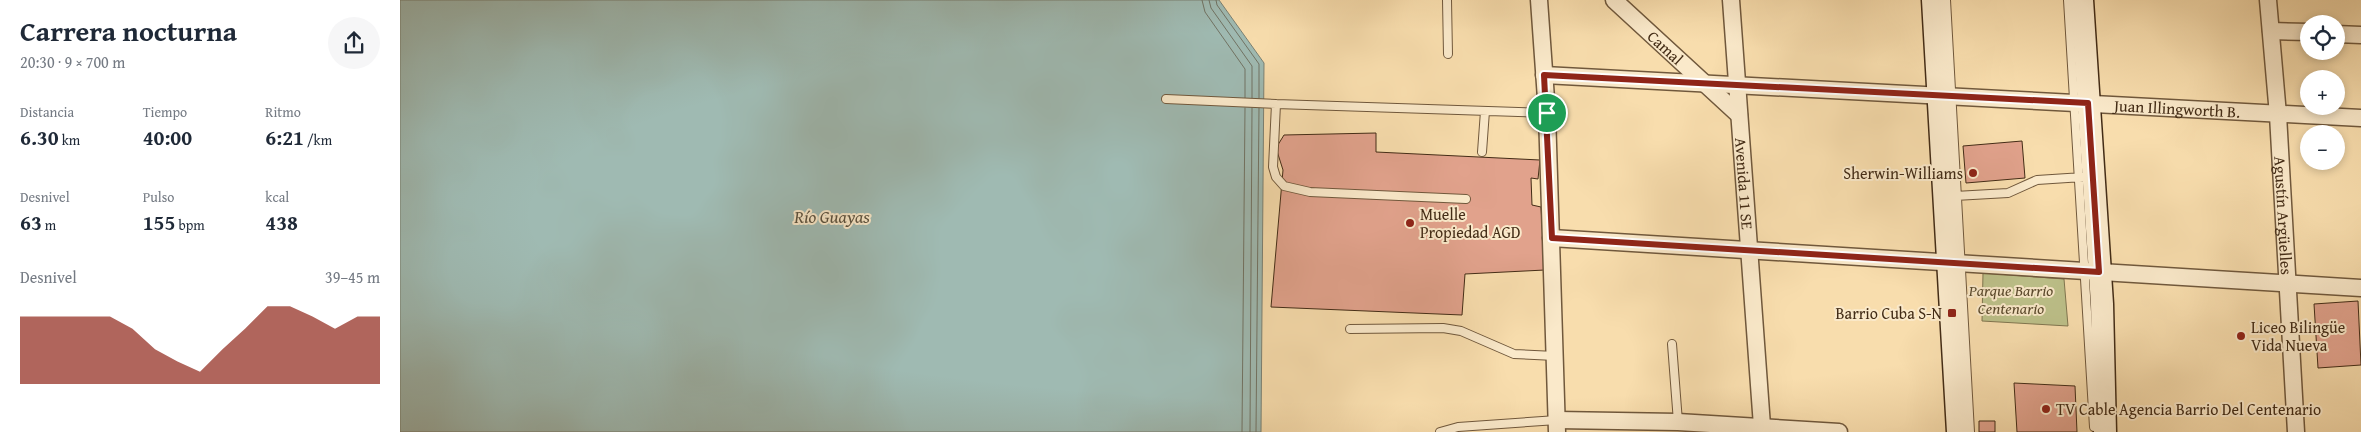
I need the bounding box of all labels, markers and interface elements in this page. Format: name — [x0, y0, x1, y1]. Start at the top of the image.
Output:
text: Carrera nocturna — [20, 10, 237, 51]
map controls — [2300, 15, 2345, 170]
button: locate — [2300, 15, 2345, 60]
button: share — [328, 17, 380, 69]
street label: Camal — [1642, 25, 1689, 71]
text: 20:30 · 9 × 700 m — [20, 50, 125, 74]
button: + — [2300, 70, 2345, 115]
pin — [1526, 92, 1568, 134]
street label: Juan Illingworth B. — [2111, 93, 2241, 124]
icon: arrive — [1533, 99, 1561, 127]
text: Distancia — [20, 102, 74, 122]
text: Tiempo — [143, 102, 187, 122]
text: Ritmo — [265, 102, 301, 122]
text: 6.30 — [20, 122, 59, 153]
text: 40:00 — [143, 122, 192, 153]
text: 6:21 — [265, 122, 304, 153]
button: − — [2300, 125, 2345, 170]
text: km — [59, 130, 80, 150]
text: /km — [304, 130, 332, 150]
street label: Avenida 11 SE — [1729, 137, 1760, 230]
street label: Agustín Argüelles — [2268, 155, 2299, 275]
place label: Sherwin-Williams — [1843, 161, 1963, 185]
marker: Sherwin-Williams — [1967, 167, 1979, 179]
text: Desnivel — [20, 187, 70, 207]
text: Pulso — [143, 187, 174, 207]
text: kcal — [265, 187, 289, 207]
place label: Muelle Propiedad AGD — [1420, 202, 1521, 244]
water label: Río Guayas — [793, 203, 870, 230]
text: 63 — [20, 207, 42, 238]
text: 155 — [143, 207, 175, 238]
text: 438 — [265, 207, 298, 238]
text: m — [42, 215, 56, 235]
text: bpm — [175, 215, 205, 235]
marker: Muelle Propiedad AGD — [1404, 217, 1416, 229]
text: Desnivel — [20, 265, 77, 289]
text: 39–45 m — [325, 265, 380, 289]
park label: Parque Barrio Centenario — [1968, 278, 2053, 320]
place label: Barrio Cuba S-N — [1836, 301, 1943, 325]
marker: Barrio Cuba S-N — [1946, 307, 1958, 319]
place label: Liceo Bilingüe Vida Nueva — [2251, 315, 2345, 357]
marker: Liceo Bilingüe Vida Nueva — [2235, 330, 2247, 342]
place label: TV Cable Agencia Barrio Del Centenario — [2056, 397, 2321, 421]
marker: TV Cable Agencia Barrio Del Centenario — [2040, 403, 2052, 415]

